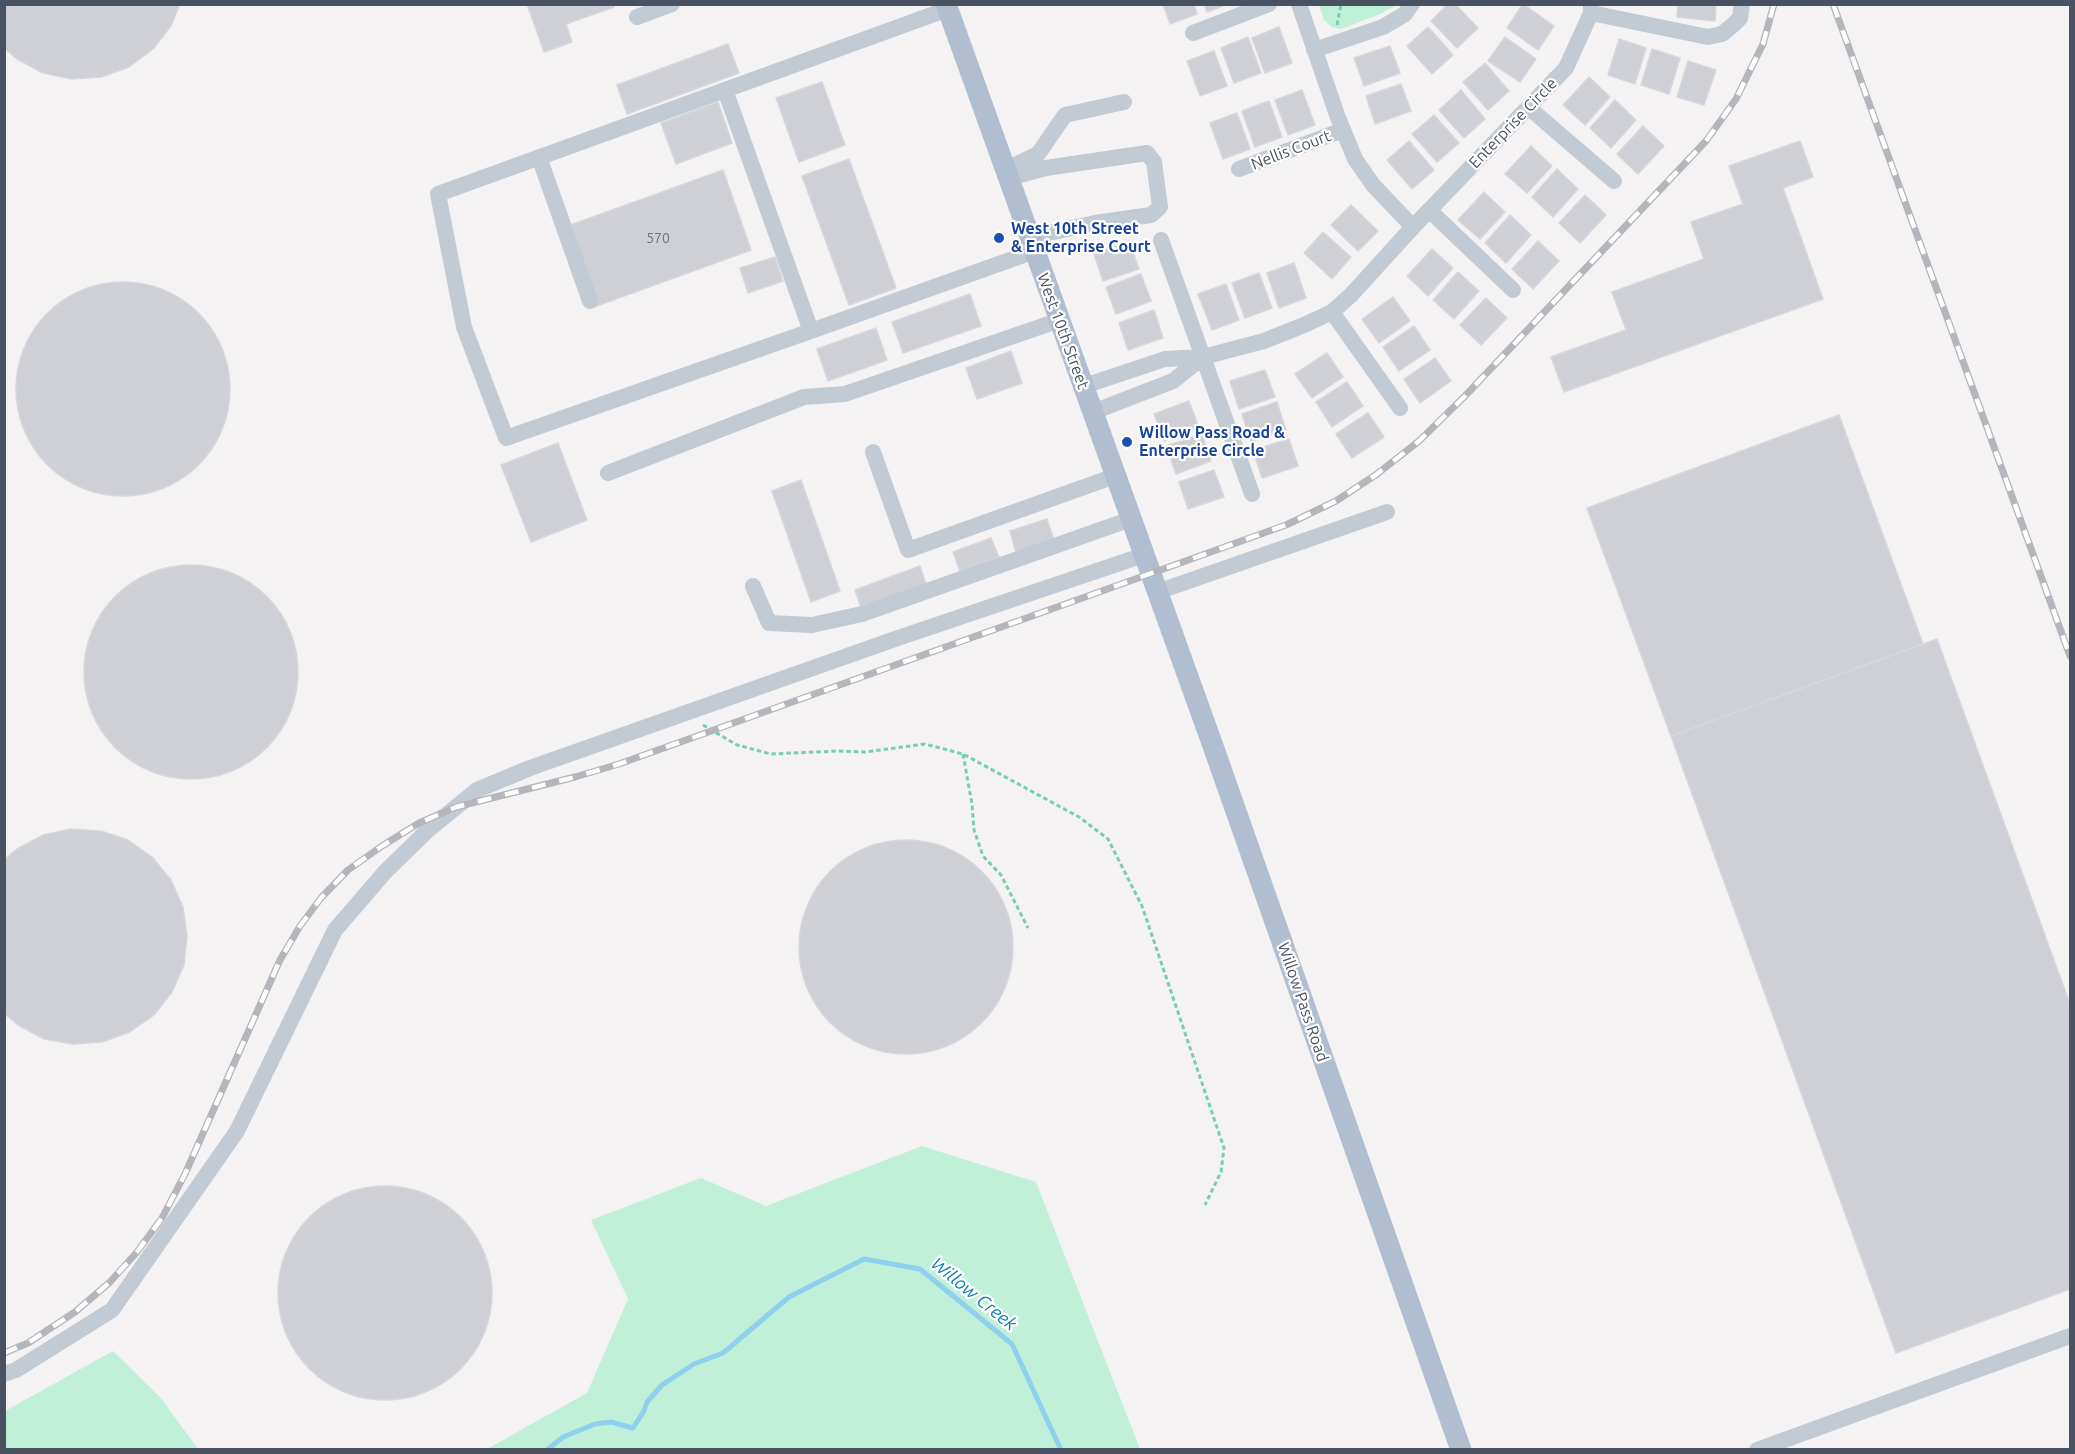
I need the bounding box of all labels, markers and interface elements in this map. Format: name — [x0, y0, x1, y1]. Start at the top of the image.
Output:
street label: Enterprise Circle — [1465, 74, 1561, 172]
street label: Nellis Court — [1248, 126, 1334, 174]
place label: West 10th Street & Enterprise Court — [1011, 219, 1151, 257]
house number: 570 — [646, 230, 670, 246]
marker: West 10th Street & Enterprise Court — [992, 231, 1006, 245]
street label: West 10th Street — [1033, 270, 1093, 392]
place label: Willow Pass Road & Enterprise Circle — [1139, 423, 1285, 461]
marker: Willow Pass Road & Enterprise Circle — [1120, 435, 1134, 449]
street label: Willow Pass Road — [1274, 940, 1332, 1064]
water label: Willow Creek — [927, 1253, 1021, 1335]

